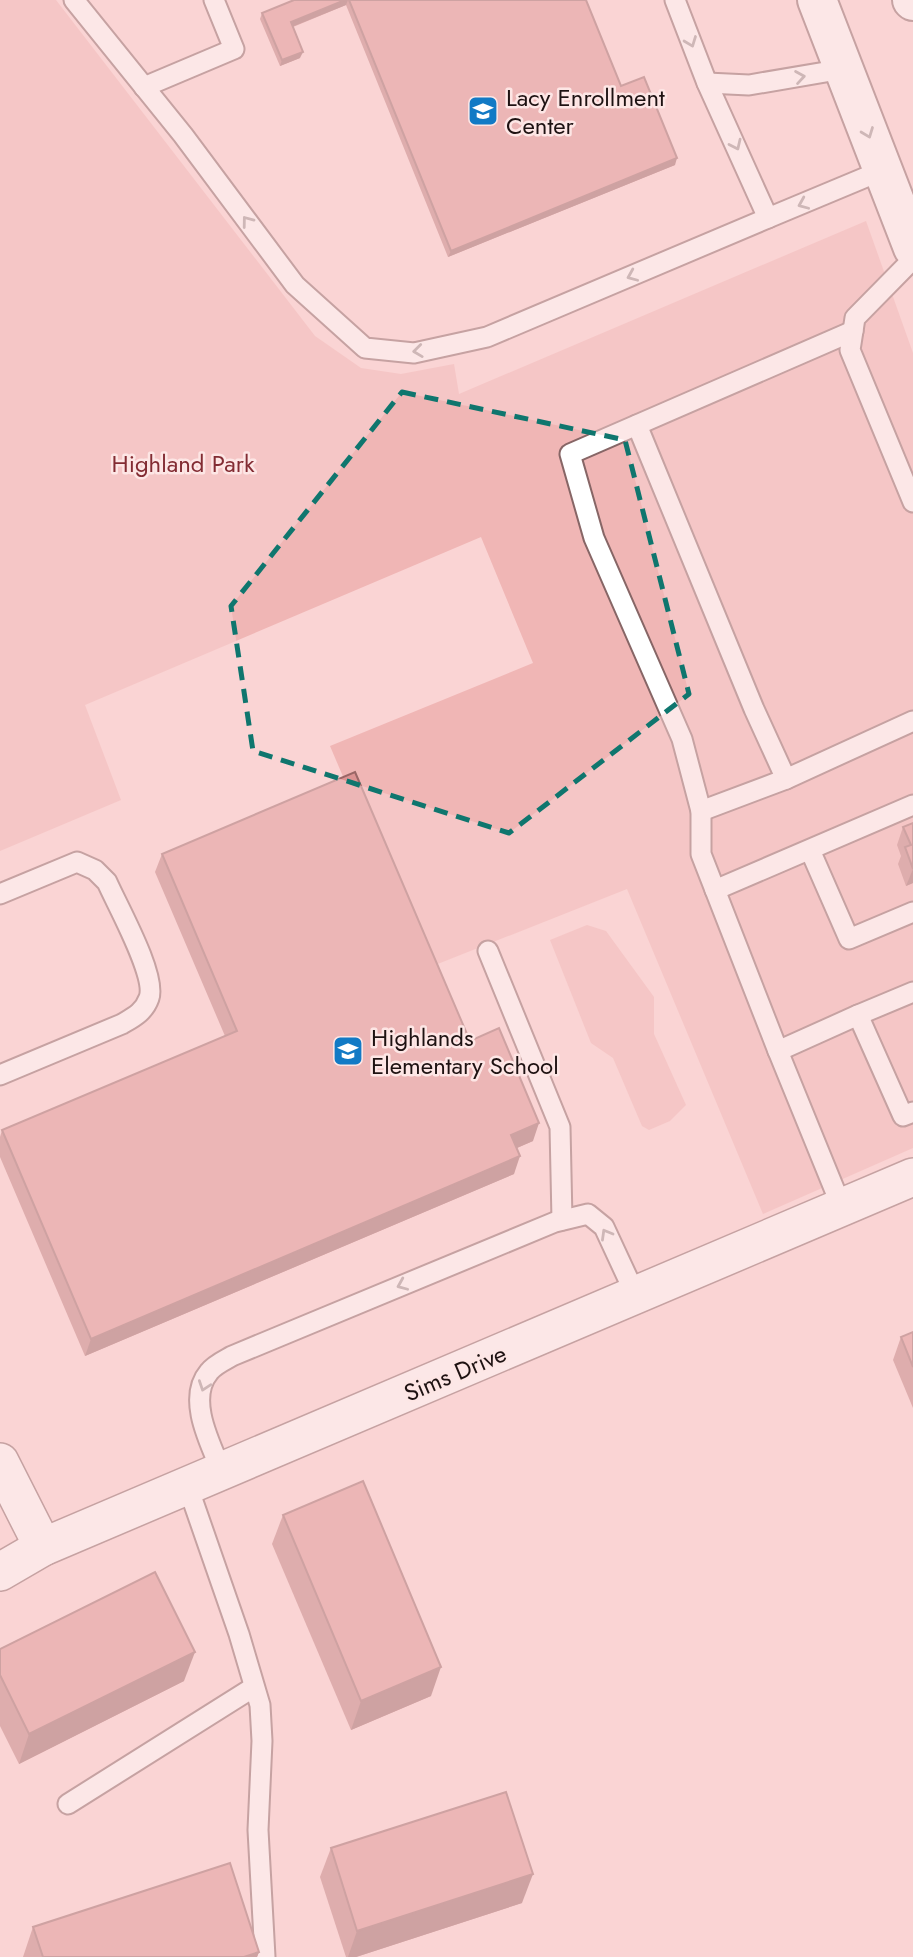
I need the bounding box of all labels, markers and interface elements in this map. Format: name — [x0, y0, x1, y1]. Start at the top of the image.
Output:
one-way arrow — [683, 35, 697, 47]
one-way arrow — [794, 70, 805, 85]
place label: Lacy Enrollment Center — [506, 80, 665, 143]
school or university icon: Lacy Enrollment Center — [466, 94, 500, 128]
one-way arrow — [860, 126, 874, 138]
one-way arrow — [728, 138, 742, 151]
one-way arrow — [798, 195, 810, 209]
one-way arrow — [243, 217, 256, 229]
one-way arrow — [627, 267, 639, 281]
one-way arrow — [412, 343, 424, 358]
park label: Highland Park — [112, 446, 255, 481]
place label: Highlands Elementary School — [371, 1020, 559, 1083]
school or university icon: Highlands Elementary School — [331, 1034, 365, 1068]
one-way arrow — [601, 1229, 614, 1242]
one-way arrow — [397, 1277, 409, 1291]
street label: Sims Drive — [398, 1336, 512, 1410]
one-way arrow — [198, 1379, 212, 1392]

